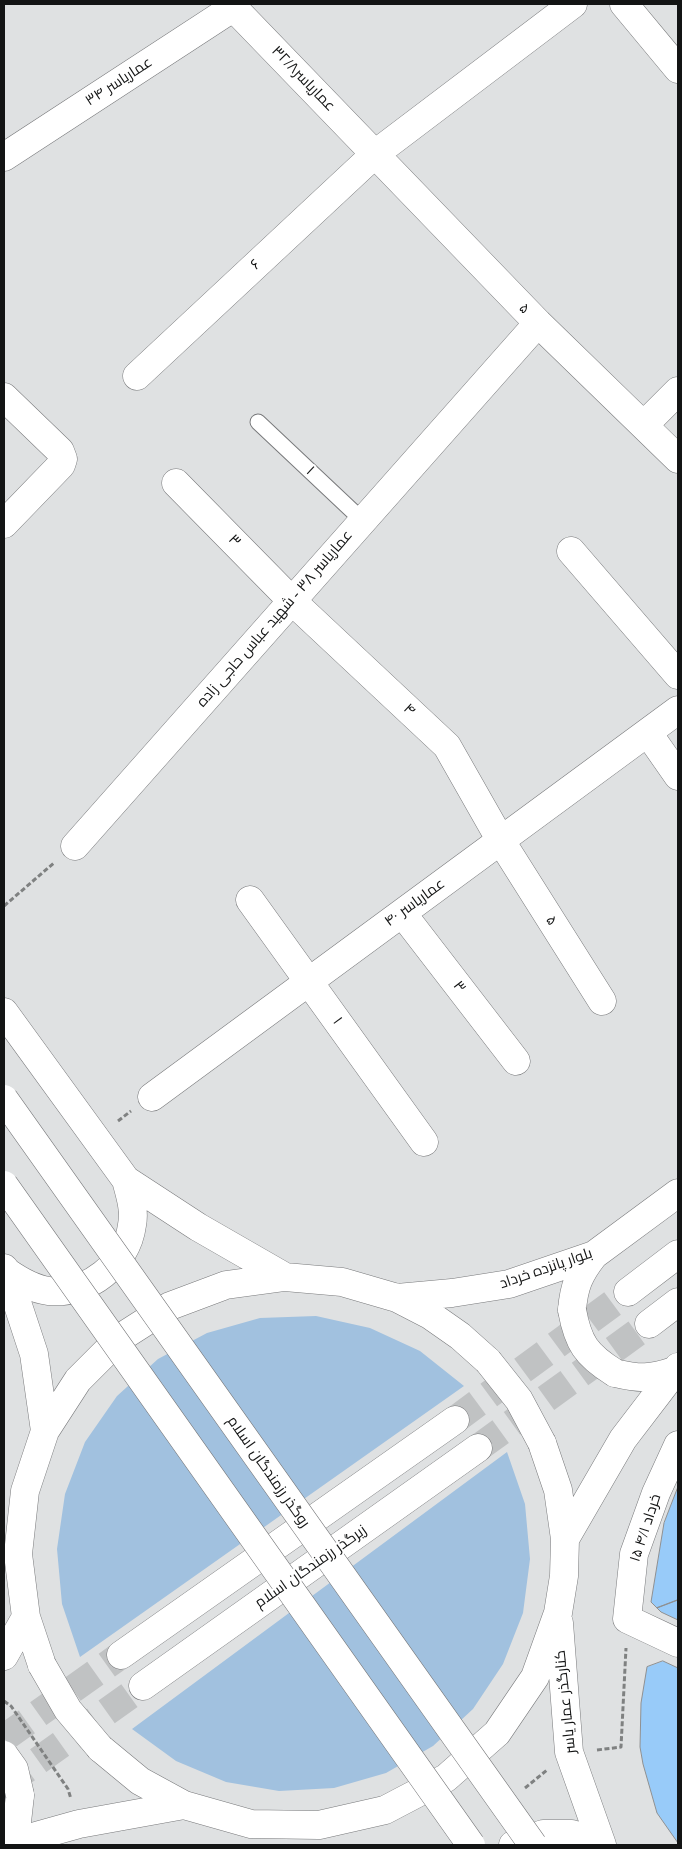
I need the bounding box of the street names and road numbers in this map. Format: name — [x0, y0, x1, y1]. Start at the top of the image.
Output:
street label: عماریاسر۳۲/۸ — [267, 43, 339, 115]
street label: عماریاسر ۳۴ — [82, 54, 156, 110]
street label: ۶ — [247, 256, 265, 274]
street label: ۵ — [515, 300, 533, 318]
street label: ۱ — [302, 463, 318, 479]
street label: عماریاسر ۳۸ - شهید عباس حاجی زاده — [193, 527, 357, 711]
street label: ۳ — [224, 531, 244, 551]
street label: ۴ — [399, 700, 419, 720]
street label: عماریاسر ۴۰ — [381, 875, 449, 931]
street label: ۵ — [541, 913, 561, 929]
street label: ۳ — [449, 977, 469, 997]
street label: ۱ — [328, 1014, 346, 1028]
street label: بلوار پانزده خرداد — [497, 1245, 595, 1293]
street label: روگذر رزمندگان اسلام — [223, 1413, 313, 1531]
street label: ۱۵ خرداد ۴/۱ — [627, 1492, 665, 1564]
street label: زیرگذر رزمندگان اسلام — [252, 1522, 370, 1612]
street label: کنارگذر عمار یاسر — [552, 1649, 580, 1755]

